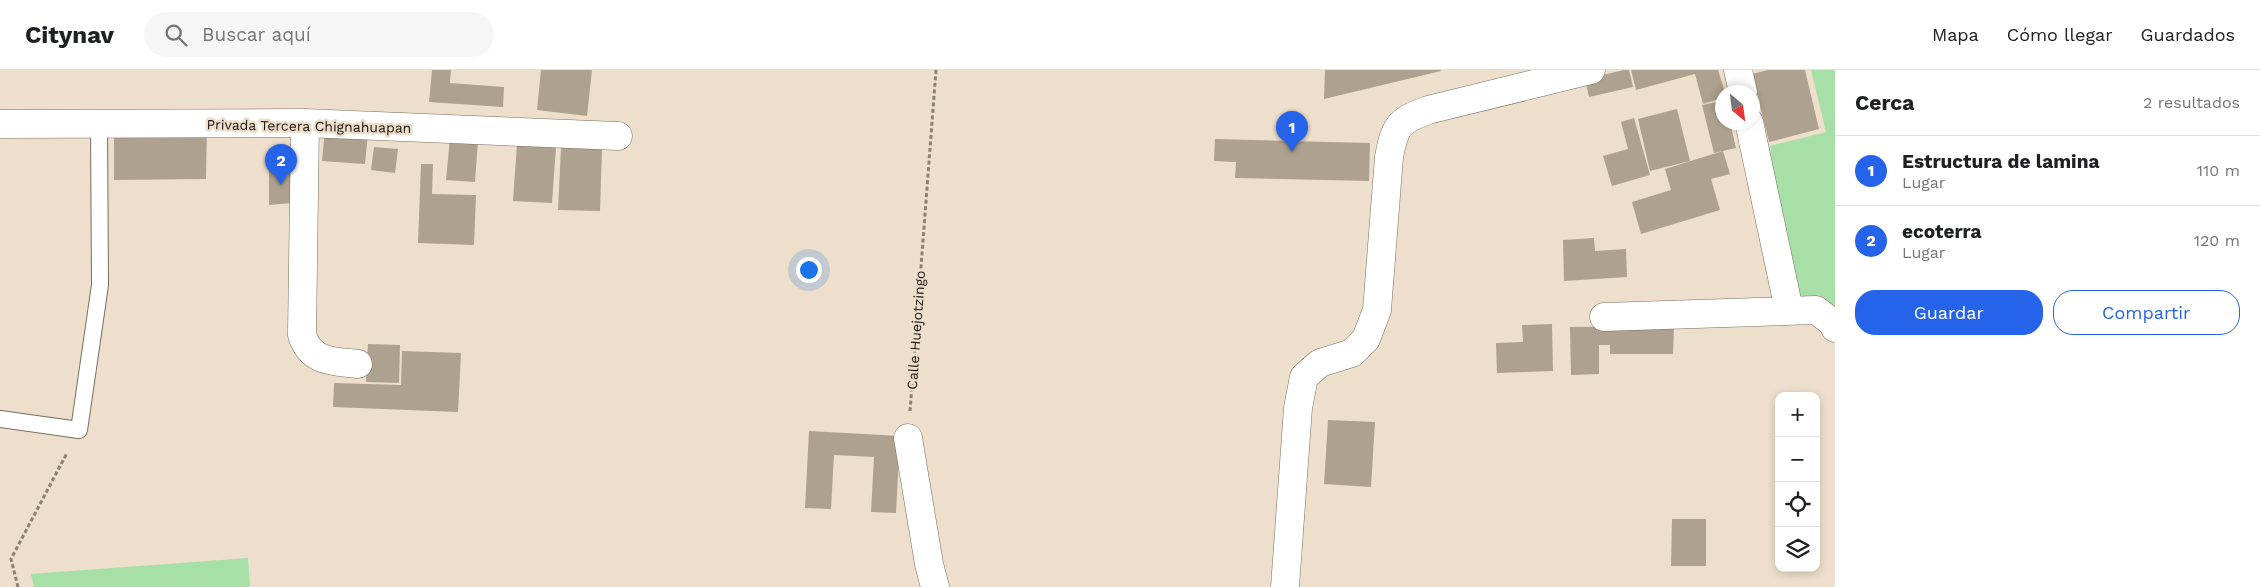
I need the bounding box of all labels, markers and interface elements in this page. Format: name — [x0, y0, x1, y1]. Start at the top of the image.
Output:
search box — [144, 12, 494, 57]
text: Citynav — [25, 21, 114, 49]
icon: search — [162, 21, 190, 49]
text: Buscar aquí — [202, 23, 311, 46]
text: Mapa — [1932, 24, 1979, 45]
text: Cómo llegar — [2007, 24, 2113, 45]
text: Guardados — [2141, 24, 2235, 45]
north arrow — [1715, 85, 1760, 130]
text: Cerca — [1855, 90, 1914, 115]
text: 2 resultados — [2143, 93, 2240, 112]
pin: 1 — [1276, 111, 1308, 152]
street label: Privada Tercera Chignahuapan — [207, 116, 411, 136]
pin: 2 — [265, 144, 297, 185]
text: Estructura de lamina — [1902, 150, 2099, 173]
text: 1 — [1868, 161, 1874, 180]
text: 110 m — [2197, 161, 2240, 180]
text: Lugar — [1902, 173, 1945, 192]
text: ecoterra — [1902, 220, 1982, 243]
text: 2 — [1866, 231, 1876, 250]
text: 120 m — [2194, 231, 2240, 250]
text: Lugar — [1902, 243, 1945, 262]
your location — [796, 257, 822, 283]
street label: Calle Huejotzingo — [904, 270, 928, 390]
button: Guardar — [1855, 290, 2043, 335]
button: Compartir — [2053, 290, 2240, 335]
map controls — [1775, 392, 1820, 572]
button: + — [1775, 392, 1820, 437]
button: − — [1775, 437, 1820, 482]
button: locate — [1775, 482, 1820, 527]
button: layers — [1775, 527, 1820, 572]

